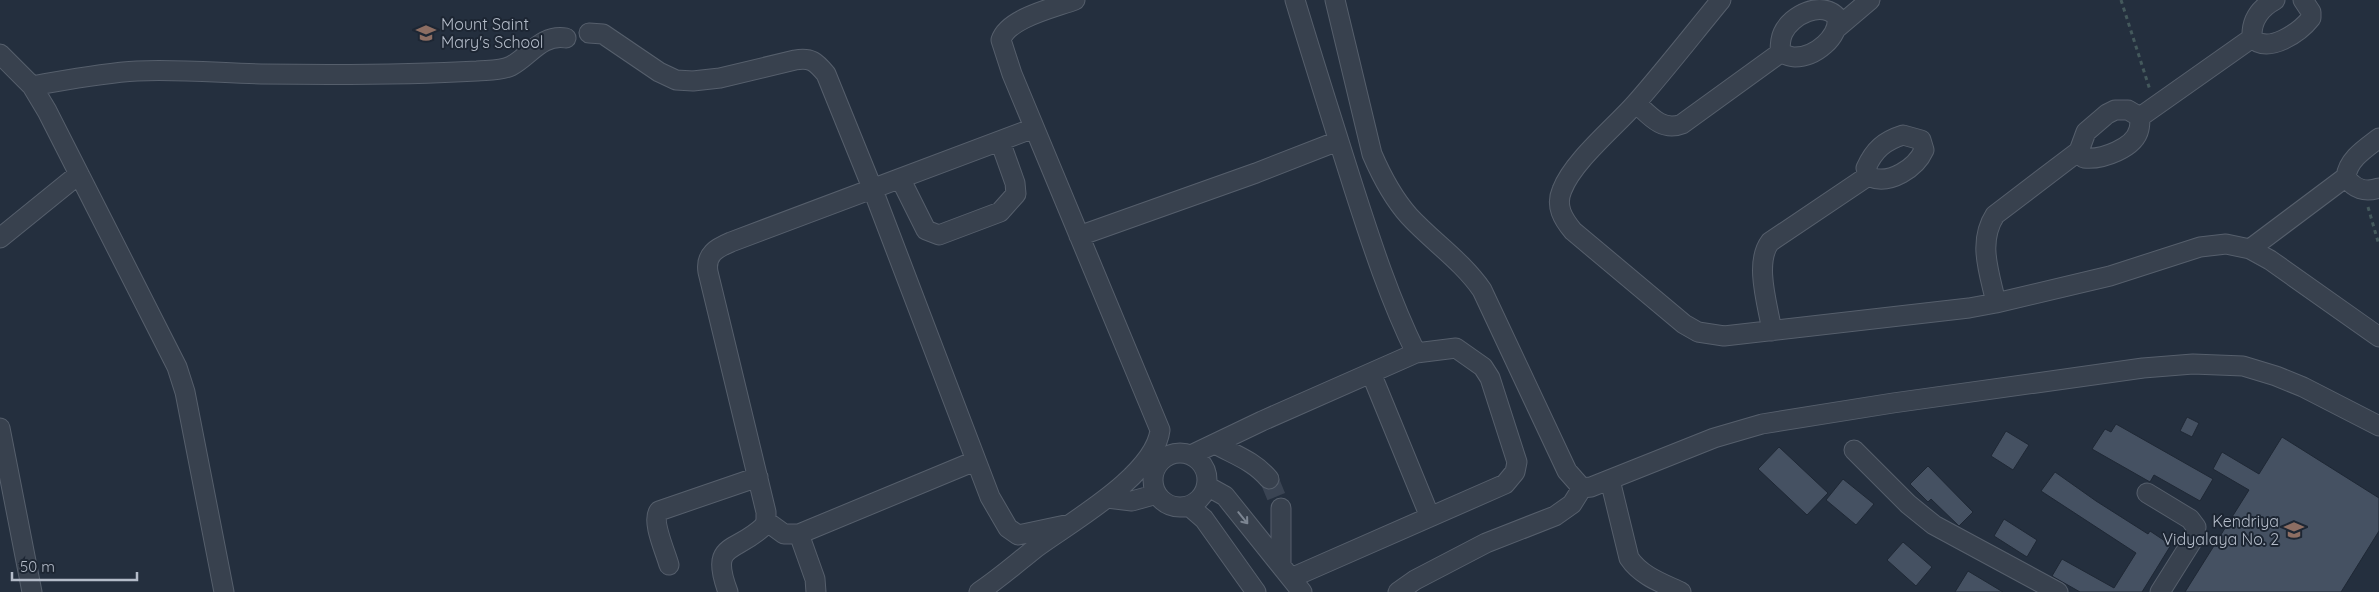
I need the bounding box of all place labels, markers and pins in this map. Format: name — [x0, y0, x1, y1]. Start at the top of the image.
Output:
place label: Mount Saint Mary's School — [441, 14, 544, 52]
school or university icon: Mount Saint Mary's School — [415, 22, 437, 44]
place label: Kendriya Vidyalaya No. 2 — [2162, 511, 2279, 549]
school or university icon: Kendriya Vidyalaya No. 2 — [2283, 519, 2305, 541]

